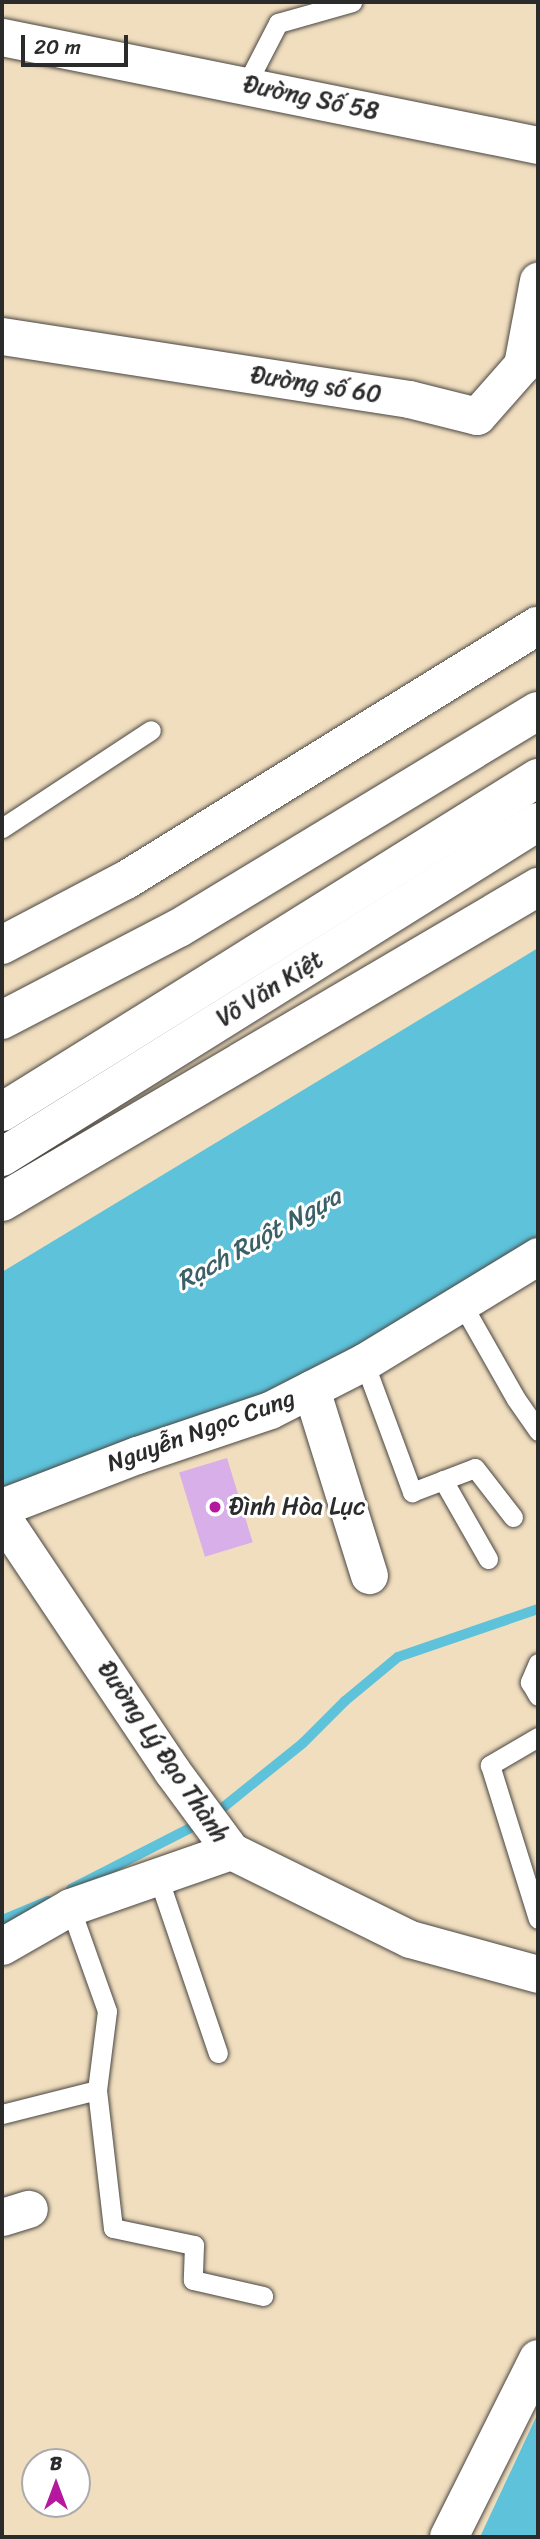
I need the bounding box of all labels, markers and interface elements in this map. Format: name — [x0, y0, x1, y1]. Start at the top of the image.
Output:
scale bar — [24, 21, 131, 65]
text: 20 m — [34, 28, 81, 66]
street label: Đường Số 58 — [241, 70, 381, 126]
street label: Đường số 60 — [248, 360, 384, 410]
street label: Võ Văn Kiệt — [212, 945, 328, 1033]
water label: Rạch Ruột Ngựa — [171, 1181, 347, 1297]
street label: Nguyễn Ngọc Cung — [103, 1384, 299, 1478]
place label: Đình Hòa Lục — [229, 1493, 365, 1521]
marker: Đình Hòa Lục — [207, 1499, 223, 1515]
street label: Đường Lý Đạo Thành — [92, 1656, 234, 1848]
text: B — [50, 2447, 62, 2480]
north arrow — [21, 2448, 91, 2518]

